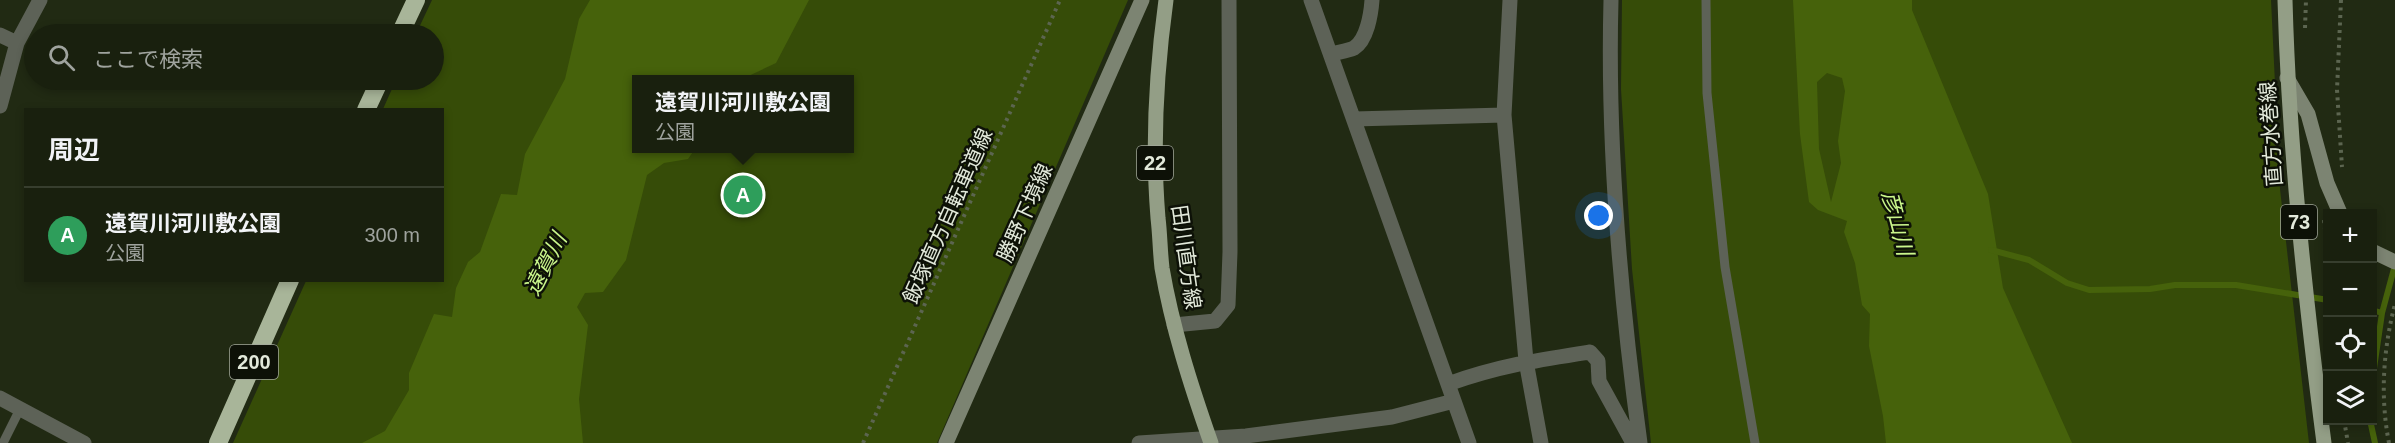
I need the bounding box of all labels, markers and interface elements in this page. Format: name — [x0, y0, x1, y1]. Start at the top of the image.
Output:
search box — [24, 24, 444, 90]
icon: search — [45, 41, 78, 74]
text: ここで検索 — [93, 47, 203, 72]
popup — [632, 75, 854, 153]
street label: 直方水巻線 — [2255, 81, 2286, 187]
text: 遠賀川河川敷公園 — [655, 90, 831, 115]
text: 公園 — [655, 121, 695, 143]
street label: 飯塚直方自転車道線 — [899, 125, 996, 307]
text: 周辺 — [48, 135, 100, 165]
road number: 22 — [1137, 146, 1173, 180]
street label: 勝野下境線 — [993, 160, 1056, 265]
pin: A — [724, 172, 762, 218]
water label: 彦山川 — [1877, 188, 1919, 260]
your location — [1584, 201, 1613, 230]
street label: 田川直方線 — [1168, 203, 1205, 311]
road number: 73 — [2281, 205, 2317, 239]
map controls — [2323, 209, 2377, 425]
button: + — [2323, 209, 2377, 263]
text: 遠賀川河川敷公園 — [105, 211, 281, 236]
text: A — [60, 224, 75, 246]
text: 300 m — [364, 224, 420, 246]
water label: 遠賀川 — [519, 227, 572, 299]
text: 公園 — [105, 242, 145, 264]
button: − — [2323, 263, 2377, 317]
button: locate — [2323, 317, 2377, 371]
road number: 200 — [230, 345, 278, 379]
button: layers — [2323, 371, 2377, 425]

